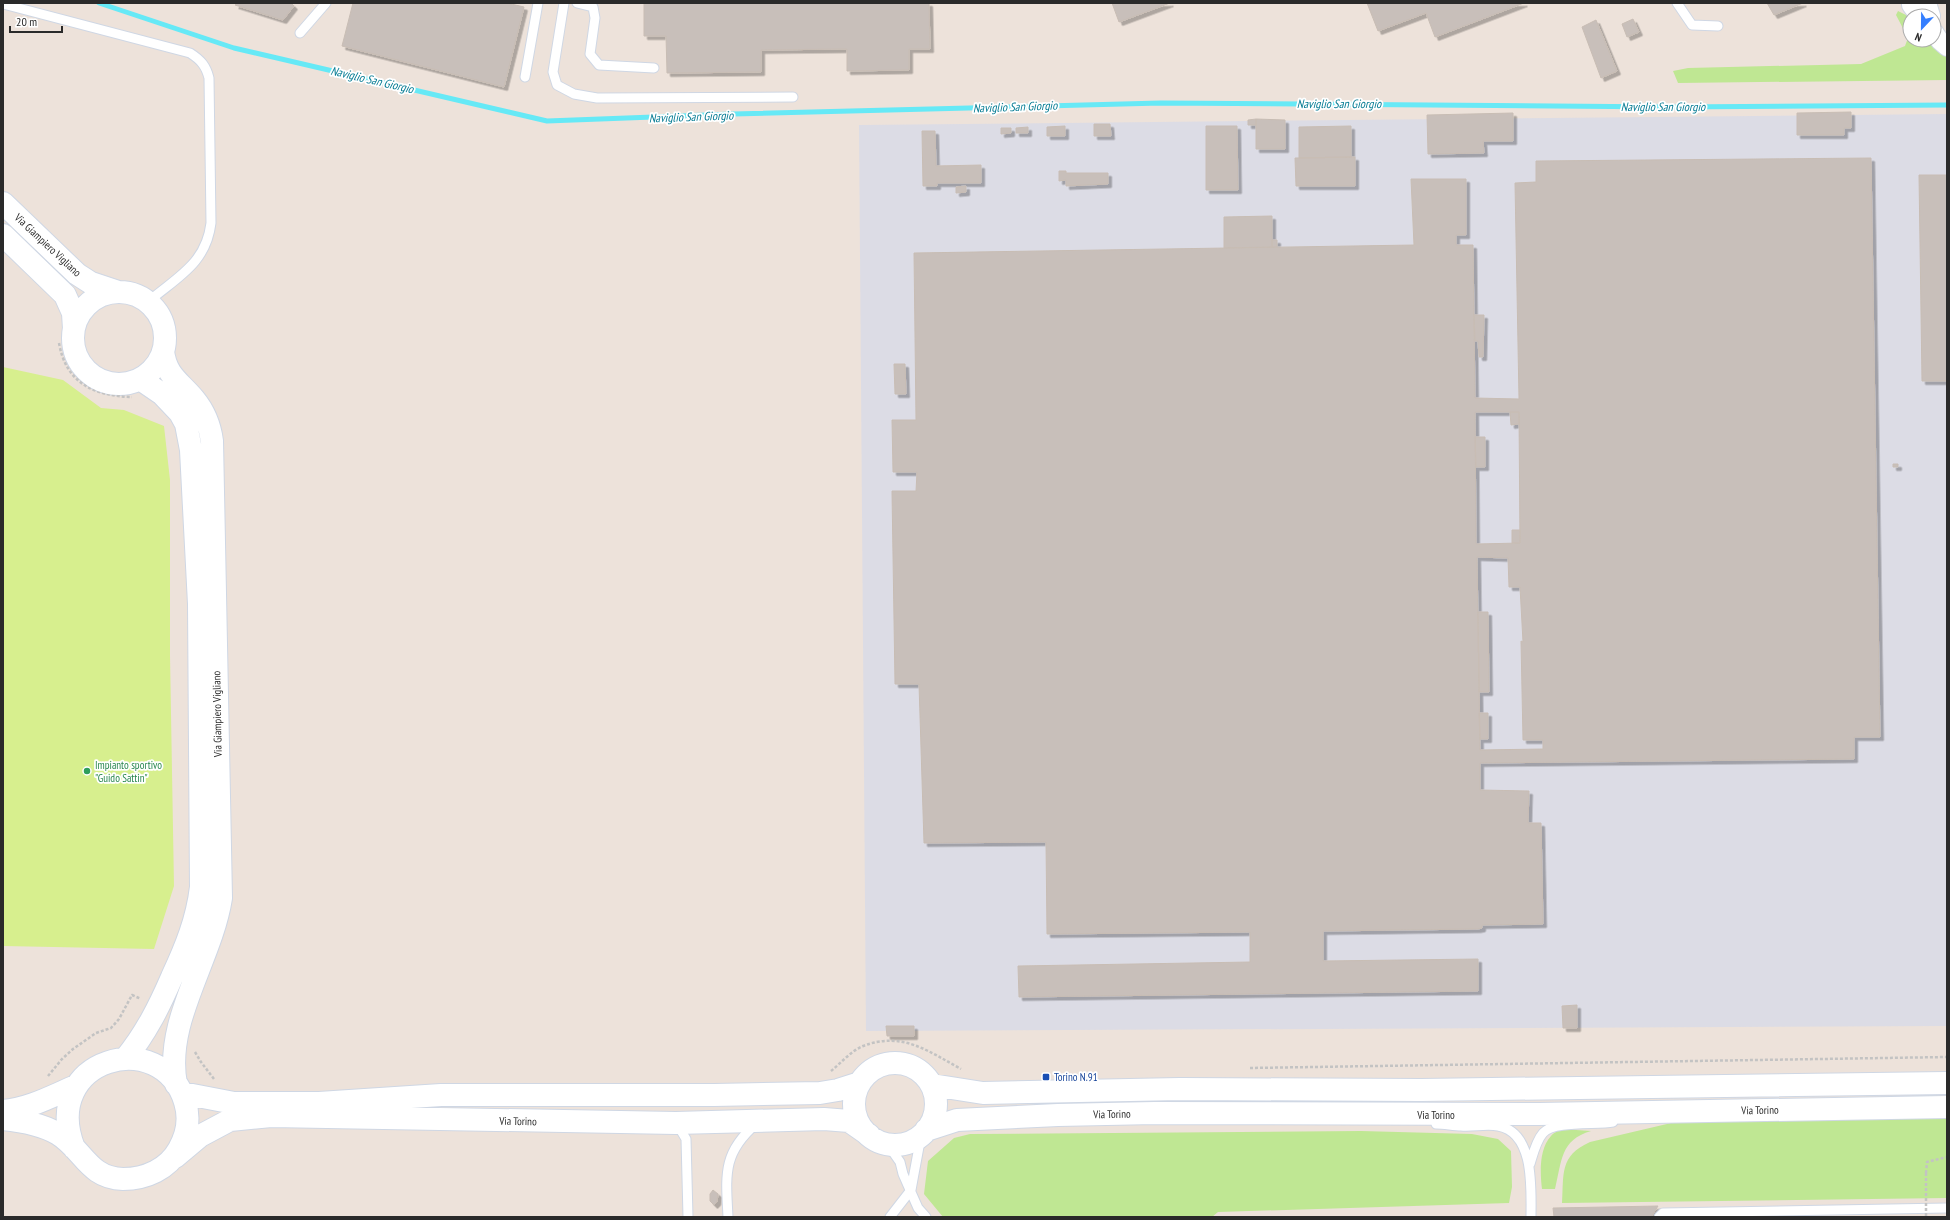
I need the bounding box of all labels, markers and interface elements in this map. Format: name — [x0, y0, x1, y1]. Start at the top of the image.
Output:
scale bar — [10, 8, 62, 34]
north arrow — [1902, 8, 1942, 48]
text: 20 m — [16, 14, 37, 29]
text: N — [1913, 30, 1924, 45]
water label: Naviglio San Giorgio — [329, 63, 416, 97]
water label: Naviglio San Giorgio — [1297, 96, 1382, 111]
water label: Naviglio San Giorgio — [972, 98, 1058, 115]
water label: Naviglio San Giorgio — [1621, 99, 1706, 114]
water label: Naviglio San Giorgio — [648, 108, 734, 125]
street label: Via Giampiero Vigliano — [11, 210, 85, 280]
street label: Via Giampiero Vigliano — [209, 671, 225, 758]
place label: Impianto sportivo "Guido Sattin" — [95, 758, 162, 785]
marker: Impianto sportivo "Guido Sattin" — [82, 766, 92, 776]
place label: Torino N.91 — [1054, 1070, 1098, 1084]
marker: Torino N.91 — [1041, 1072, 1051, 1082]
street label: Via Torino — [1740, 1103, 1779, 1117]
street label: Via Torino — [1092, 1107, 1131, 1121]
street label: Via Torino — [1416, 1108, 1455, 1122]
street label: Via Torino — [498, 1114, 537, 1128]

